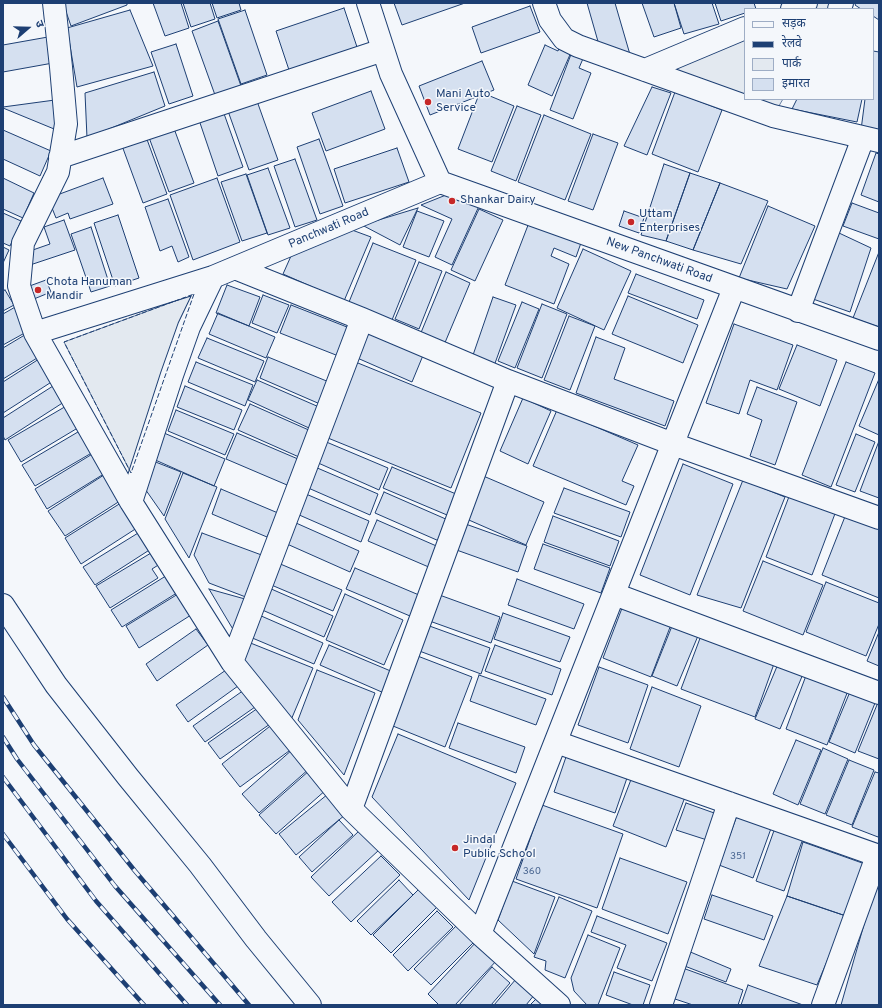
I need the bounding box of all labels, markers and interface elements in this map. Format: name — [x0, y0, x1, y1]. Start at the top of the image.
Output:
north arrow — [8, 8, 48, 48]
legend — [744, 8, 874, 100]
text: सड़क — [782, 16, 806, 32]
text: उ — [32, 18, 47, 29]
text: रेलवे — [782, 36, 802, 52]
text: पार्क — [782, 56, 801, 72]
text: इमारत — [782, 76, 810, 92]
place label: Mani Auto Service — [436, 88, 490, 116]
marker: Mani Auto Service — [423, 97, 433, 107]
place label: Shankar Dairy — [460, 194, 536, 208]
marker: Shankar Dairy — [447, 196, 457, 206]
street label: Panchwati Road — [287, 206, 371, 252]
place label: Uttam Enterprises — [639, 208, 700, 236]
marker: Uttam Enterprises — [626, 217, 636, 227]
street label: New Panchwati Road — [604, 235, 714, 287]
place label: Chota Hanuman Mandir — [46, 276, 132, 304]
marker: Chota Hanuman Mandir — [33, 285, 43, 295]
place label: Jindal Public School — [463, 834, 536, 862]
marker: Jindal Public School — [450, 843, 460, 853]
house number: 351 — [730, 851, 746, 863]
house number: 360 — [523, 866, 541, 878]

